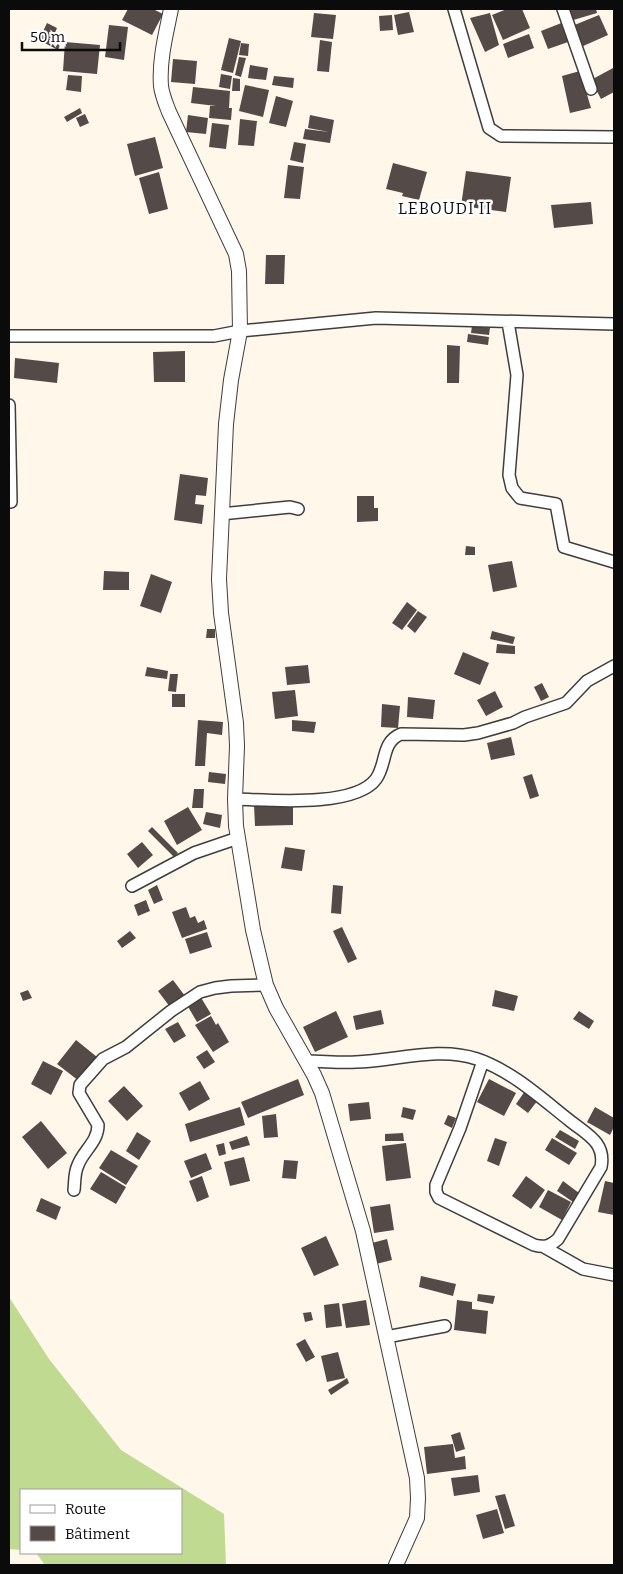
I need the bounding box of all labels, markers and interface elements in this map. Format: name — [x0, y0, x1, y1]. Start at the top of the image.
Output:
scale bar — [22, 20, 120, 52]
text: 50 m — [30, 28, 66, 46]
district label: LEBOUDI II — [398, 199, 492, 218]
legend — [20, 1489, 182, 1554]
text: Route — [65, 1500, 106, 1518]
text: Bâtiment — [65, 1525, 130, 1543]

